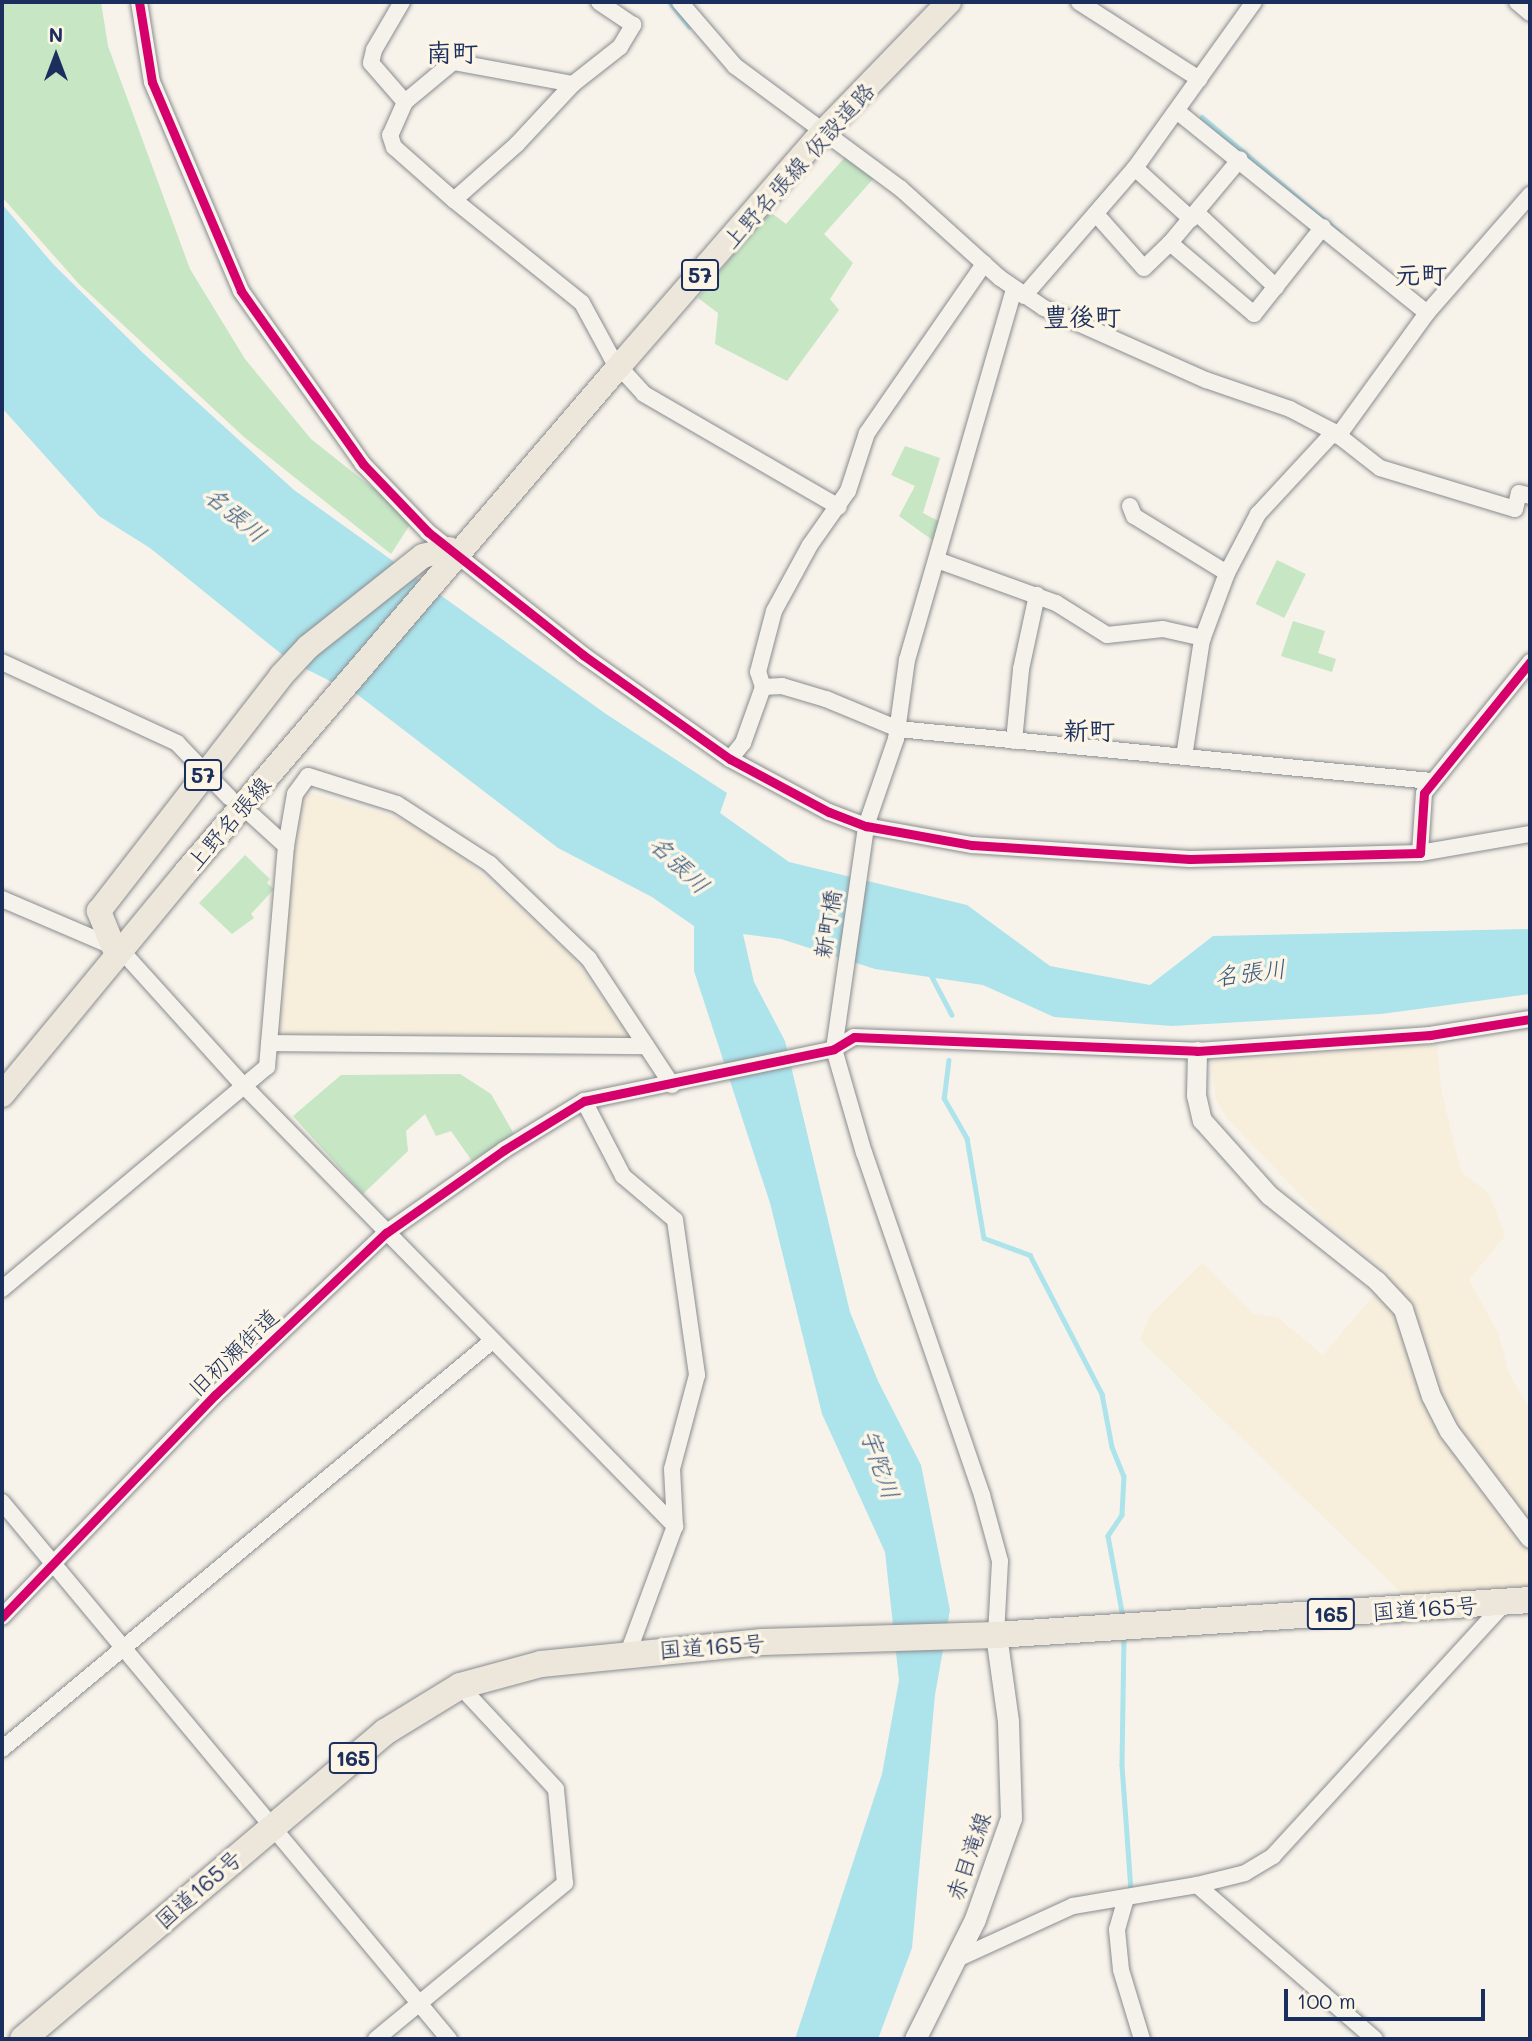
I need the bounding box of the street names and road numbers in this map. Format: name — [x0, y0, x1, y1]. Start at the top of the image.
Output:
street label: 上野名張線 仮設道路 — [716, 76, 880, 254]
road number: 57 — [681, 258, 719, 292]
road number: 57 — [184, 758, 222, 792]
street label: 上野名張線 — [180, 771, 276, 875]
street label: 新町橋 — [808, 888, 846, 960]
street label: 旧初瀬街道 — [182, 1302, 284, 1402]
street label: 国道165号 — [1371, 1591, 1479, 1625]
road number: 165 — [1306, 1596, 1356, 1632]
street label: 国道165号 — [658, 1629, 766, 1663]
road number: 165 — [328, 1740, 378, 1776]
street label: 赤目滝線 — [940, 1808, 996, 1904]
street label: 国道165号 — [149, 1844, 247, 1934]

